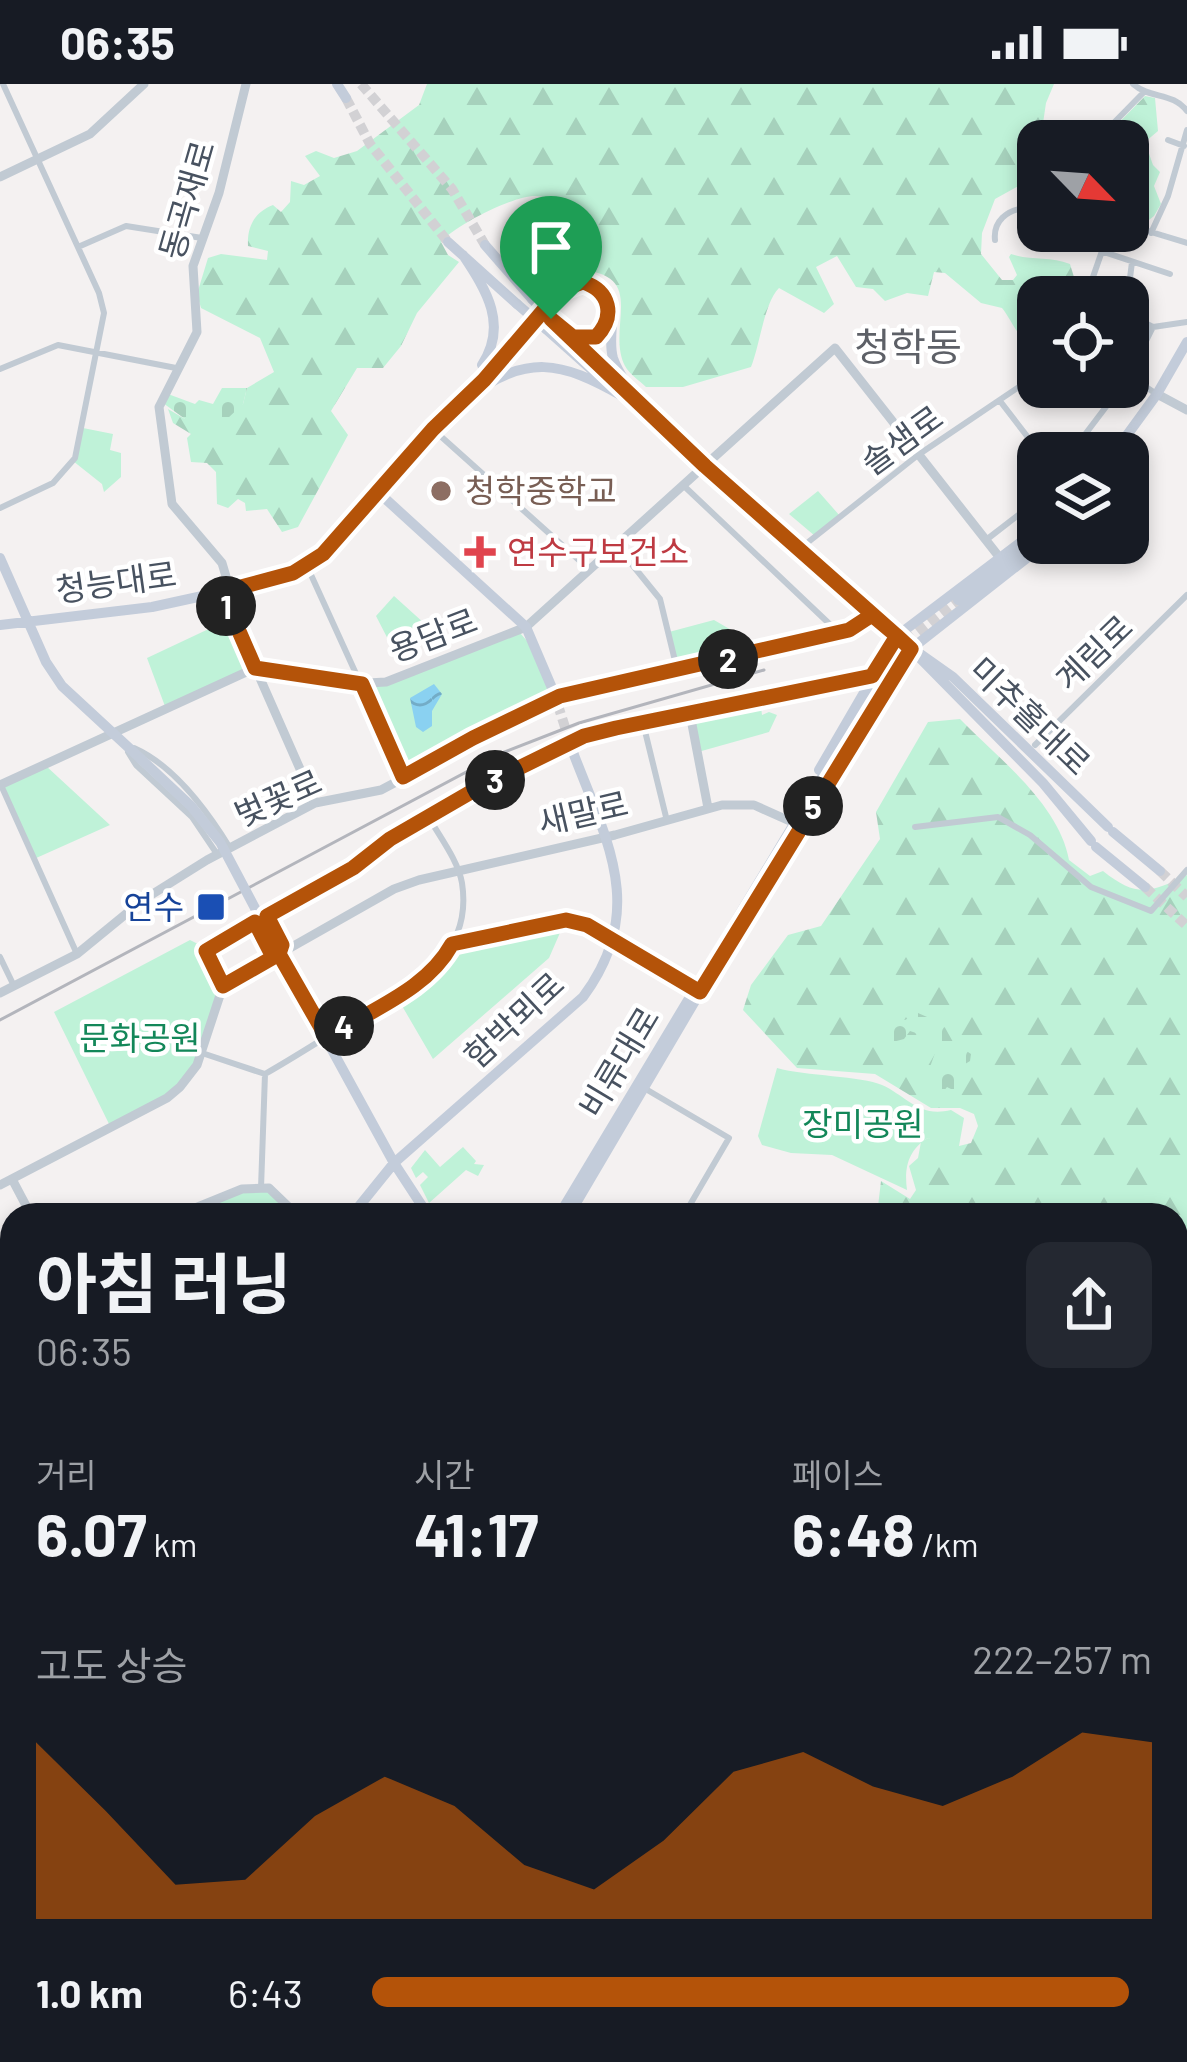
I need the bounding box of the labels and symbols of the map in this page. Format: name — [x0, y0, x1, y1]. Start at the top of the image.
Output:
north arrow — [1017, 120, 1149, 252]
street label: 동곡재로 — [150, 136, 222, 264]
pin — [500, 196, 602, 319]
district label: 청학동 — [854, 322, 962, 369]
street label: 솔샘로 — [853, 396, 950, 482]
place label: 청학중학교 — [465, 470, 617, 510]
marker: 청학중학교 — [428, 478, 454, 504]
place label: 연수구보건소 — [507, 531, 689, 571]
marker: 연수구보건소 — [464, 536, 496, 568]
street label: 청능대로 — [53, 553, 179, 609]
pin: 1 — [196, 576, 256, 636]
street label: 용담로 — [383, 599, 482, 669]
street label: 계림로 — [1047, 606, 1140, 698]
pin: 2 — [698, 629, 758, 689]
street label: 미추홀대로 — [962, 648, 1099, 782]
pin: 3 — [465, 750, 525, 810]
street label: 벚꽃로 — [228, 760, 327, 834]
pin: 5 — [783, 776, 843, 836]
street label: 새말로 — [534, 782, 632, 842]
place label: 연수 — [123, 886, 184, 926]
marker: 연수 — [195, 891, 227, 923]
street label: 함박뫼로 — [455, 963, 571, 1075]
pin: 4 — [314, 996, 374, 1056]
street label: 비류대로 — [570, 999, 667, 1124]
park label: 문화공원 — [79, 1017, 201, 1057]
park label: 장미공원 — [802, 1103, 924, 1143]

